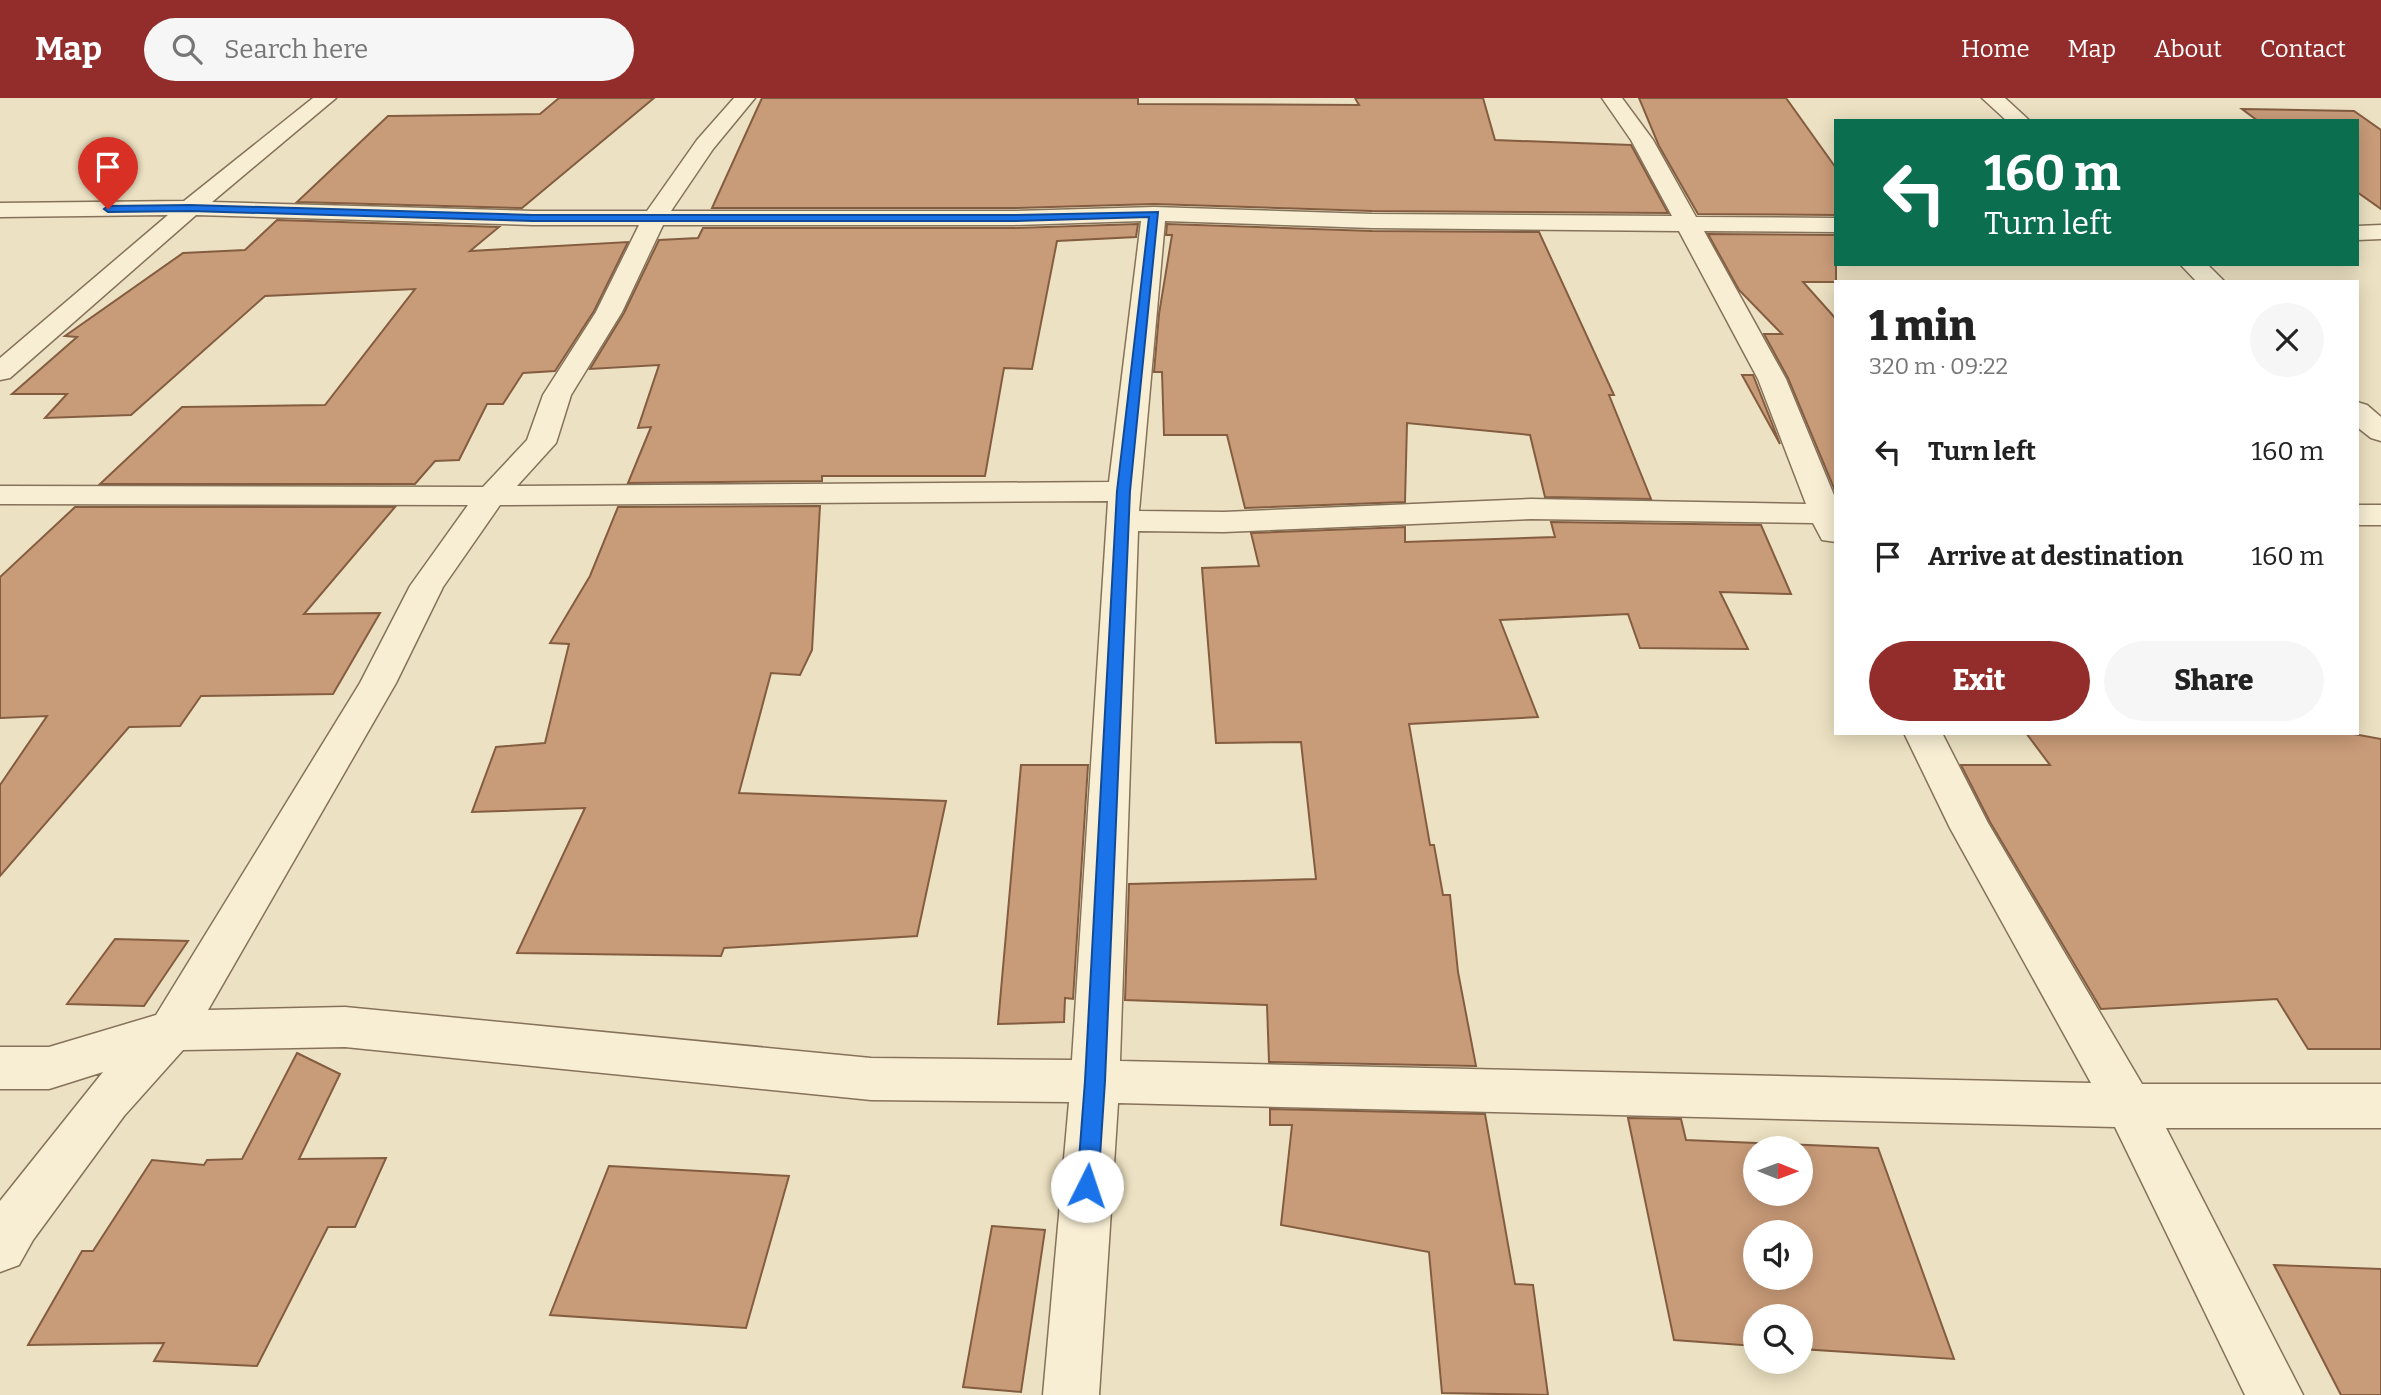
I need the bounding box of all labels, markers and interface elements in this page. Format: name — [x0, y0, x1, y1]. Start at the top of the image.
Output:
search box — [144, 18, 634, 81]
text: Map — [35, 29, 102, 69]
icon: search — [168, 30, 206, 68]
text: Search here — [224, 34, 368, 65]
text: Home — [1961, 35, 2030, 63]
text: Map — [2068, 35, 2116, 63]
text: About — [2154, 35, 2222, 63]
text: Contact — [2260, 35, 2346, 63]
pin — [78, 137, 138, 209]
text: 160 m — [1984, 144, 2121, 203]
icon: left — [1869, 147, 1960, 238]
icon: arrive — [89, 148, 127, 186]
text: Turn left — [1984, 204, 2112, 242]
text: 1 min — [1869, 301, 1976, 351]
button: close — [2250, 303, 2324, 377]
text: 320 m · 09:22 — [1869, 352, 2008, 380]
icon: left — [1869, 433, 1907, 471]
text: Turn left — [1928, 436, 2036, 467]
text: 160 m — [2252, 436, 2324, 467]
icon: arrive — [1869, 538, 1907, 576]
text: Arrive at destination — [1928, 541, 2183, 572]
text: 160 m — [2252, 541, 2324, 572]
button: Exit — [1869, 641, 2090, 721]
button: Share — [2104, 641, 2324, 721]
north arrow — [1743, 1136, 1813, 1206]
map controls — [1743, 1136, 1813, 1374]
position arrow — [1050, 1149, 1124, 1223]
button: sound — [1743, 1220, 1813, 1290]
button: search — [1743, 1304, 1813, 1374]

